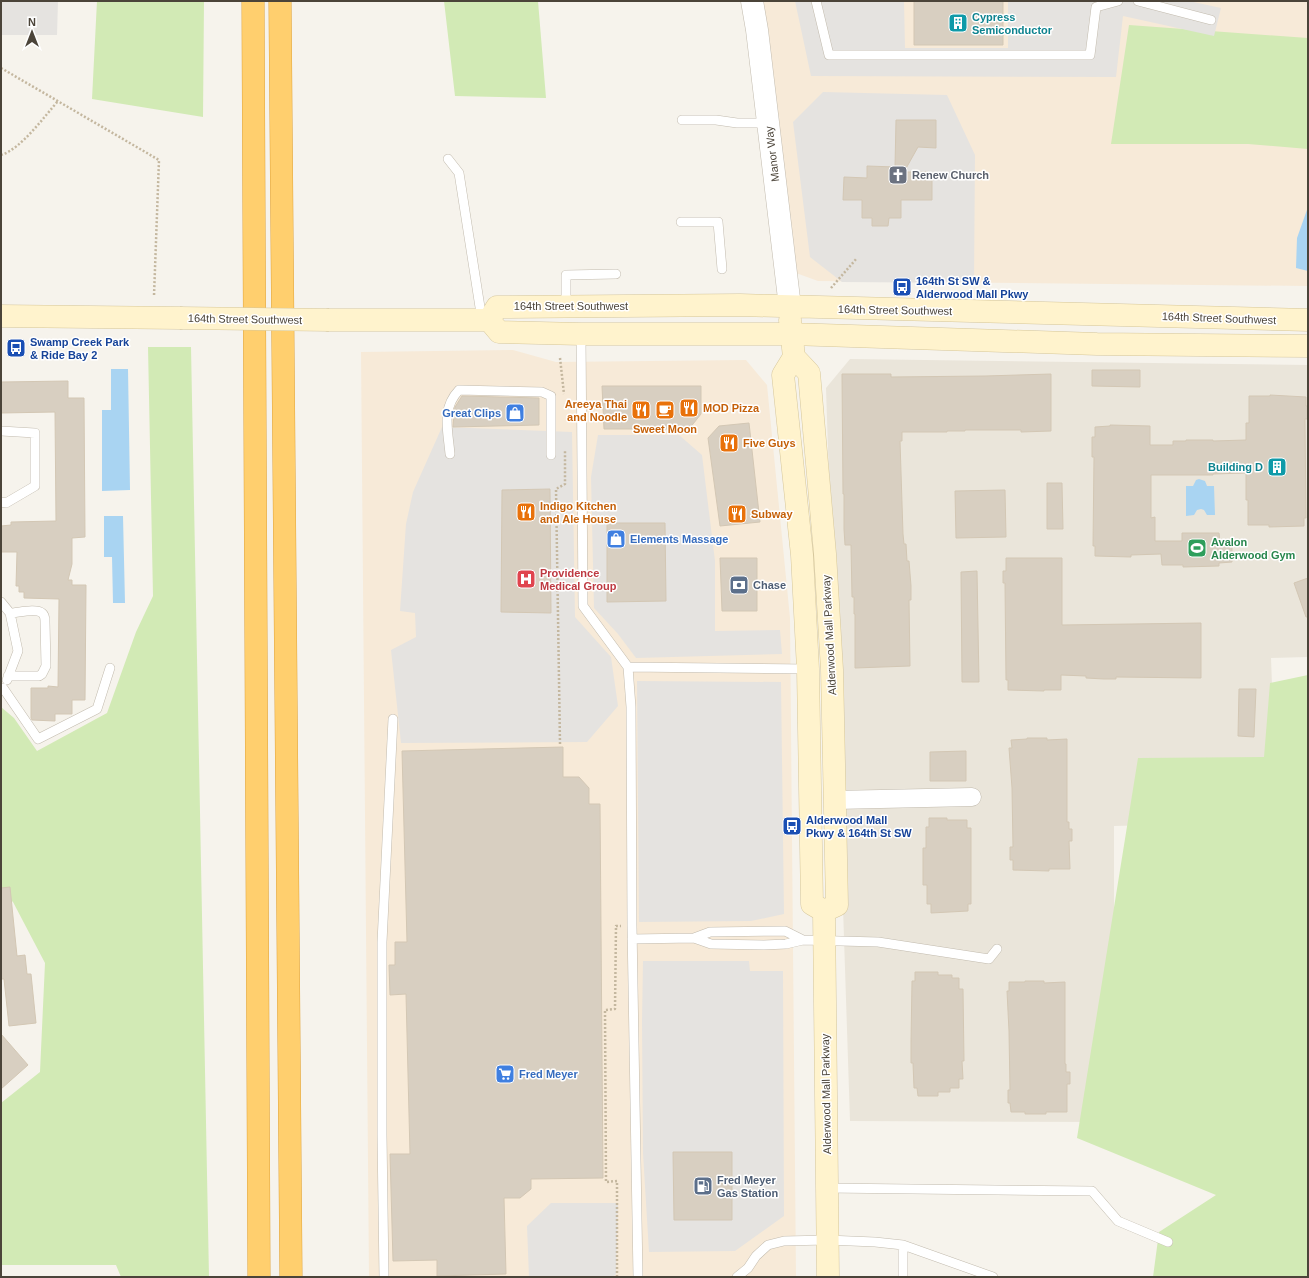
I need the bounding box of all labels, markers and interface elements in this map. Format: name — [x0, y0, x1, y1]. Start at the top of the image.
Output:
place label: Cypress Semiconductor — [972, 11, 1053, 36]
north arrow — [12, 12, 52, 52]
building icon: Cypress Semiconductor — [947, 12, 969, 34]
text: N — [28, 16, 36, 28]
street label: Manor Way — [763, 125, 781, 182]
church icon: Renew Church — [887, 164, 909, 186]
place label: Renew Church — [912, 169, 989, 181]
place label: 164th St SW & Alderwood Mall Pkwy — [916, 275, 1029, 300]
bus stop icon: 164th St SW & Alderwood Mall Pkwy — [891, 276, 913, 298]
street label: 164th Street Southwest — [514, 300, 628, 312]
street label: 164th Street Southwest — [838, 303, 952, 317]
street label: 164th Street Southwest — [1162, 310, 1276, 326]
street label: 164th Street Southwest — [188, 312, 302, 326]
place label: Swamp Creek Park & Ride Bay 2 — [30, 336, 130, 361]
bus stop icon: Swamp Creek Park & Ride Bay 2 — [5, 337, 27, 359]
restaurant icon: MOD Pizza — [678, 397, 700, 419]
place label: Areeya Thai and Noodle — [565, 398, 627, 423]
restaurant icon: Areeya Thai and Noodle — [630, 399, 652, 421]
cafe icon: Sweet Moon — [654, 399, 676, 421]
shop icon: Great Clips — [504, 402, 526, 424]
place label: MOD Pizza — [703, 402, 760, 414]
place label: Great Clips — [442, 407, 501, 419]
place label: Sweet Moon — [633, 423, 697, 435]
restaurant icon: Five Guys — [718, 432, 740, 454]
place label: Five Guys — [743, 437, 796, 449]
building icon: Building D — [1266, 456, 1288, 478]
place label: Building D — [1208, 461, 1263, 473]
place label: Indigo Kitchen and Ale House — [540, 500, 617, 525]
restaurant icon: Indigo Kitchen and Ale House — [515, 501, 537, 523]
restaurant icon: Subway — [726, 503, 748, 525]
place label: Subway — [751, 508, 793, 520]
shop icon: Elements Massage — [605, 528, 627, 550]
place label: Elements Massage — [630, 533, 728, 545]
place label: Avalon Alderwood Gym — [1211, 536, 1296, 561]
sports icon: Avalon Alderwood Gym — [1186, 537, 1208, 559]
place label: Providence Medical Group — [540, 567, 617, 592]
hospital icon: Providence Medical Group — [515, 568, 537, 590]
bank icon: Chase — [728, 574, 750, 596]
street label: Alderwood Mall Parkway — [820, 574, 838, 695]
place label: Chase — [753, 579, 786, 591]
place label: Alderwood Mall Pkwy & 164th St SW — [806, 814, 912, 839]
bus stop icon: Alderwood Mall Pkwy & 164th St SW — [781, 815, 803, 837]
street label: Alderwood Mall Parkway — [819, 1033, 833, 1154]
supermarket icon: Fred Meyer — [494, 1063, 516, 1085]
place label: Fred Meyer — [519, 1068, 578, 1080]
place label: Fred Meyer Gas Station — [717, 1174, 778, 1199]
fuel station icon: Fred Meyer Gas Station — [692, 1175, 714, 1197]

